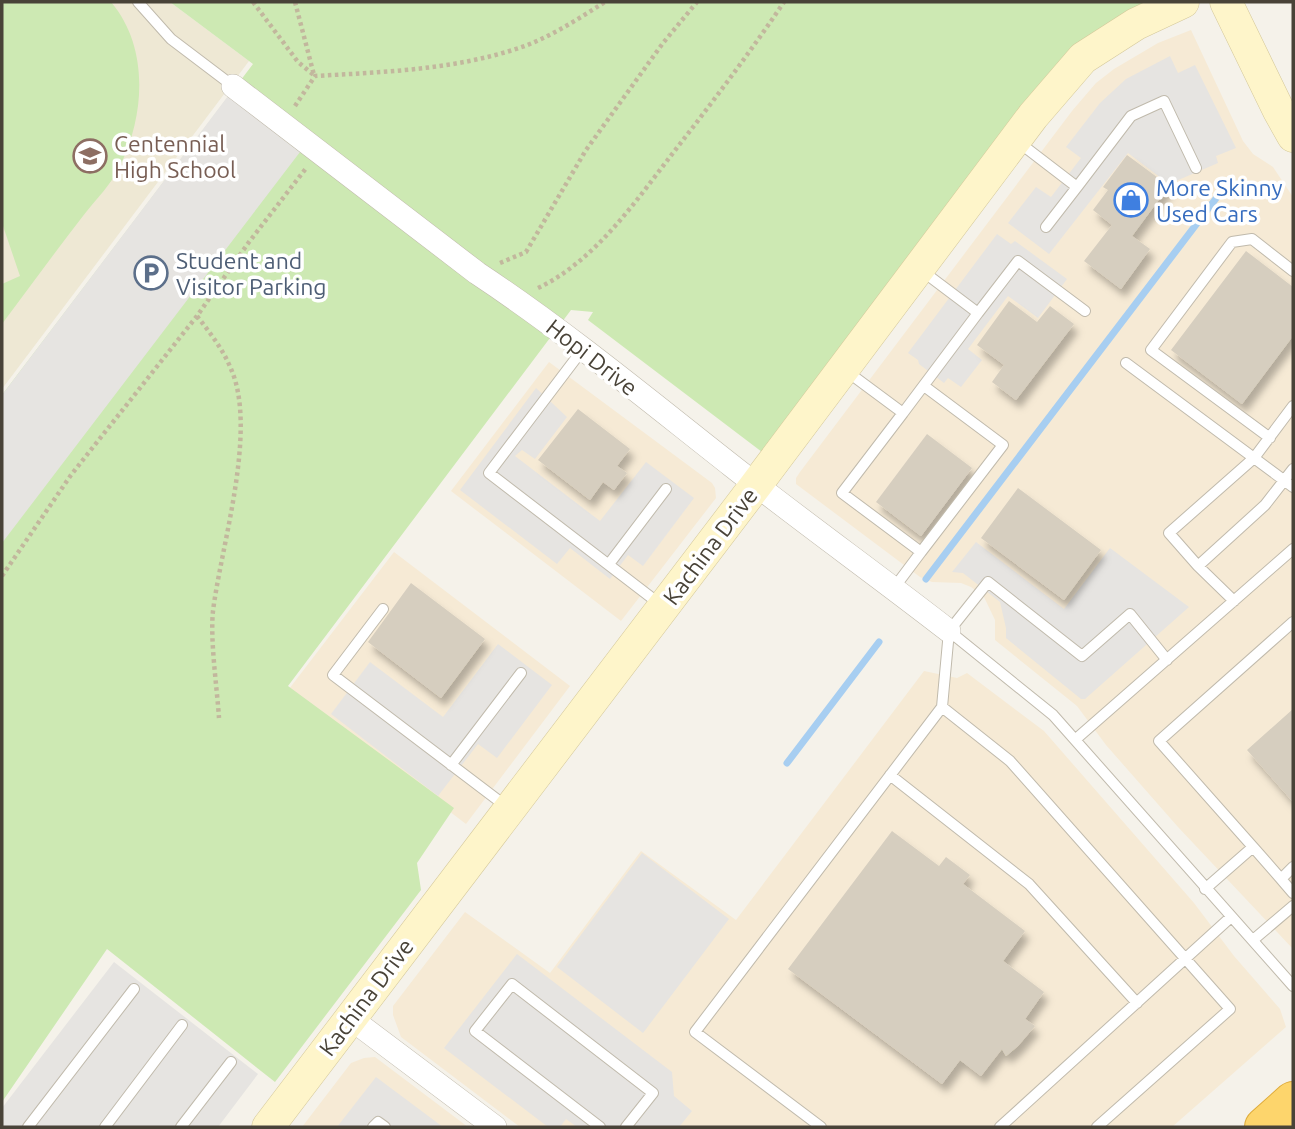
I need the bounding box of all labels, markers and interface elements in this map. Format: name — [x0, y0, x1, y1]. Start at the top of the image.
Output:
place label: Centennial High School — [114, 131, 236, 182]
school or university icon: Centennial High School — [71, 137, 109, 175]
place label: More Skinny Used Cars — [1156, 175, 1283, 226]
shop icon: More Skinny Used Cars — [1112, 181, 1150, 219]
place label: Student and Visitor Parking — [176, 248, 327, 299]
parking icon: Student and Visitor Parking — [132, 254, 170, 292]
street label: Hopi Drive — [542, 314, 642, 400]
street label: Kachina Drive — [658, 483, 762, 609]
street label: Kachina Drive — [314, 934, 418, 1060]

